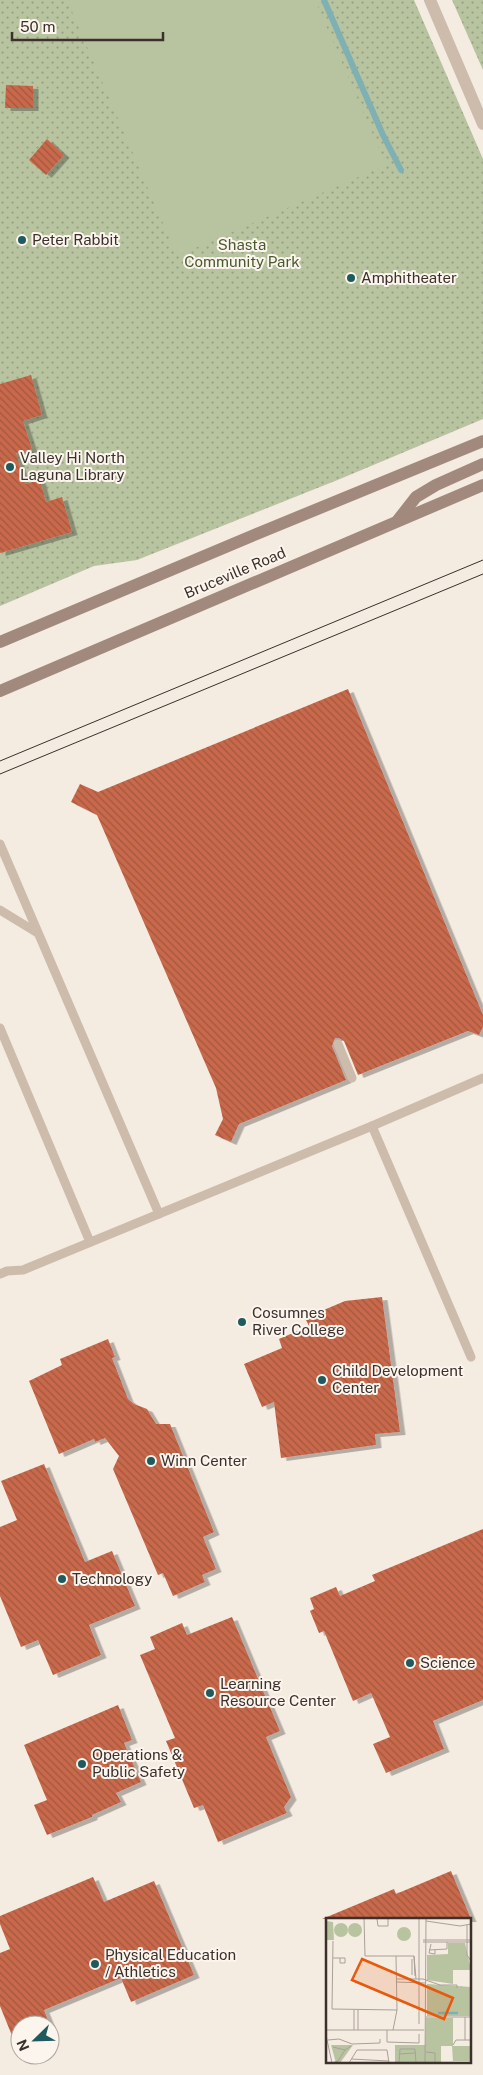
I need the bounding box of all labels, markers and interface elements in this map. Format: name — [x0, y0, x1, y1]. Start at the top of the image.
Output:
scale bar — [12, 10, 164, 42]
text: 50 m — [20, 18, 55, 35]
place label: Peter Rabbit — [32, 231, 119, 248]
marker: Peter Rabbit — [16, 234, 28, 246]
park label: Shasta Community Park — [184, 236, 300, 270]
place label: Amphitheater — [361, 269, 457, 286]
marker: Amphitheater — [345, 272, 357, 284]
place label: Valley Hi North Laguna Library — [20, 449, 125, 483]
marker: Valley Hi North Laguna Library — [4, 461, 16, 473]
street label: Bruceville Road — [182, 544, 288, 602]
place label: Cosumnes River College — [252, 1304, 345, 1338]
marker: Cosumnes River College — [236, 1316, 248, 1328]
place label: Child Development Center — [332, 1362, 464, 1396]
marker: Child Development Center — [316, 1374, 328, 1386]
place label: Winn Center — [161, 1452, 247, 1469]
marker: Winn Center — [145, 1455, 157, 1467]
place label: Technology — [72, 1570, 152, 1587]
marker: Technology — [56, 1573, 68, 1585]
place label: Science — [420, 1654, 476, 1671]
marker: Science — [404, 1657, 416, 1669]
place label: Learning Resource Center — [220, 1675, 336, 1709]
marker: Learning Resource Center — [204, 1687, 216, 1699]
place label: Operations & Public Safety — [92, 1746, 185, 1780]
marker: Operations & Public Safety — [76, 1758, 88, 1770]
inset map — [326, 1918, 470, 2062]
place label: Physical Education / Athletics — [105, 1946, 236, 1980]
marker: Physical Education / Athletics — [89, 1958, 101, 1970]
north arrow — [10, 2015, 60, 2065]
text: N — [14, 2037, 33, 2053]

